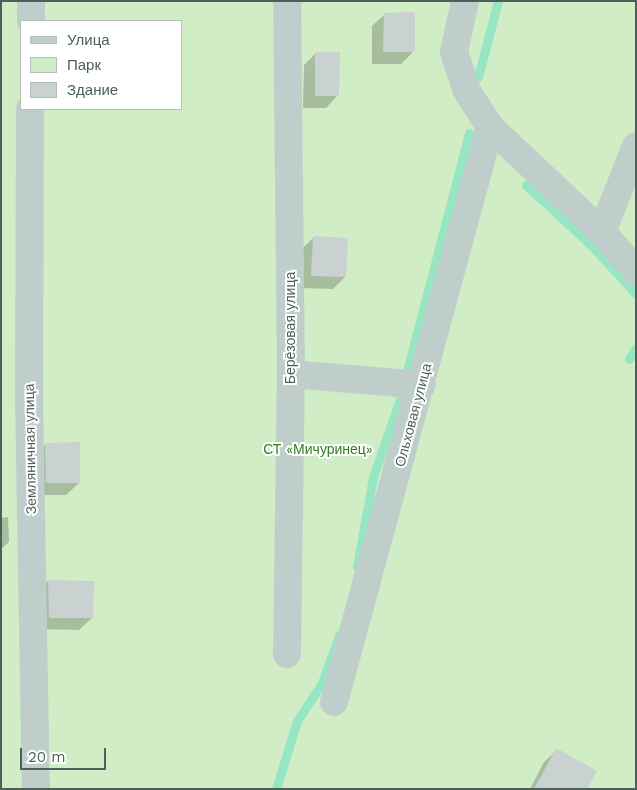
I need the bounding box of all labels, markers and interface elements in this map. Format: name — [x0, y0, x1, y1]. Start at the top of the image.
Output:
legend — [20, 20, 182, 110]
text: Улица — [67, 31, 110, 49]
text: Парк — [67, 56, 101, 74]
text: Здание — [67, 81, 118, 99]
street label: Берёзовая улица — [282, 272, 298, 384]
street label: Ольховая улица — [391, 361, 435, 469]
street label: Земляничная улица — [20, 383, 40, 515]
park label: СТ «Мичуринец» — [263, 441, 373, 457]
scale bar — [22, 738, 109, 770]
text: 20 m — [28, 748, 66, 766]

